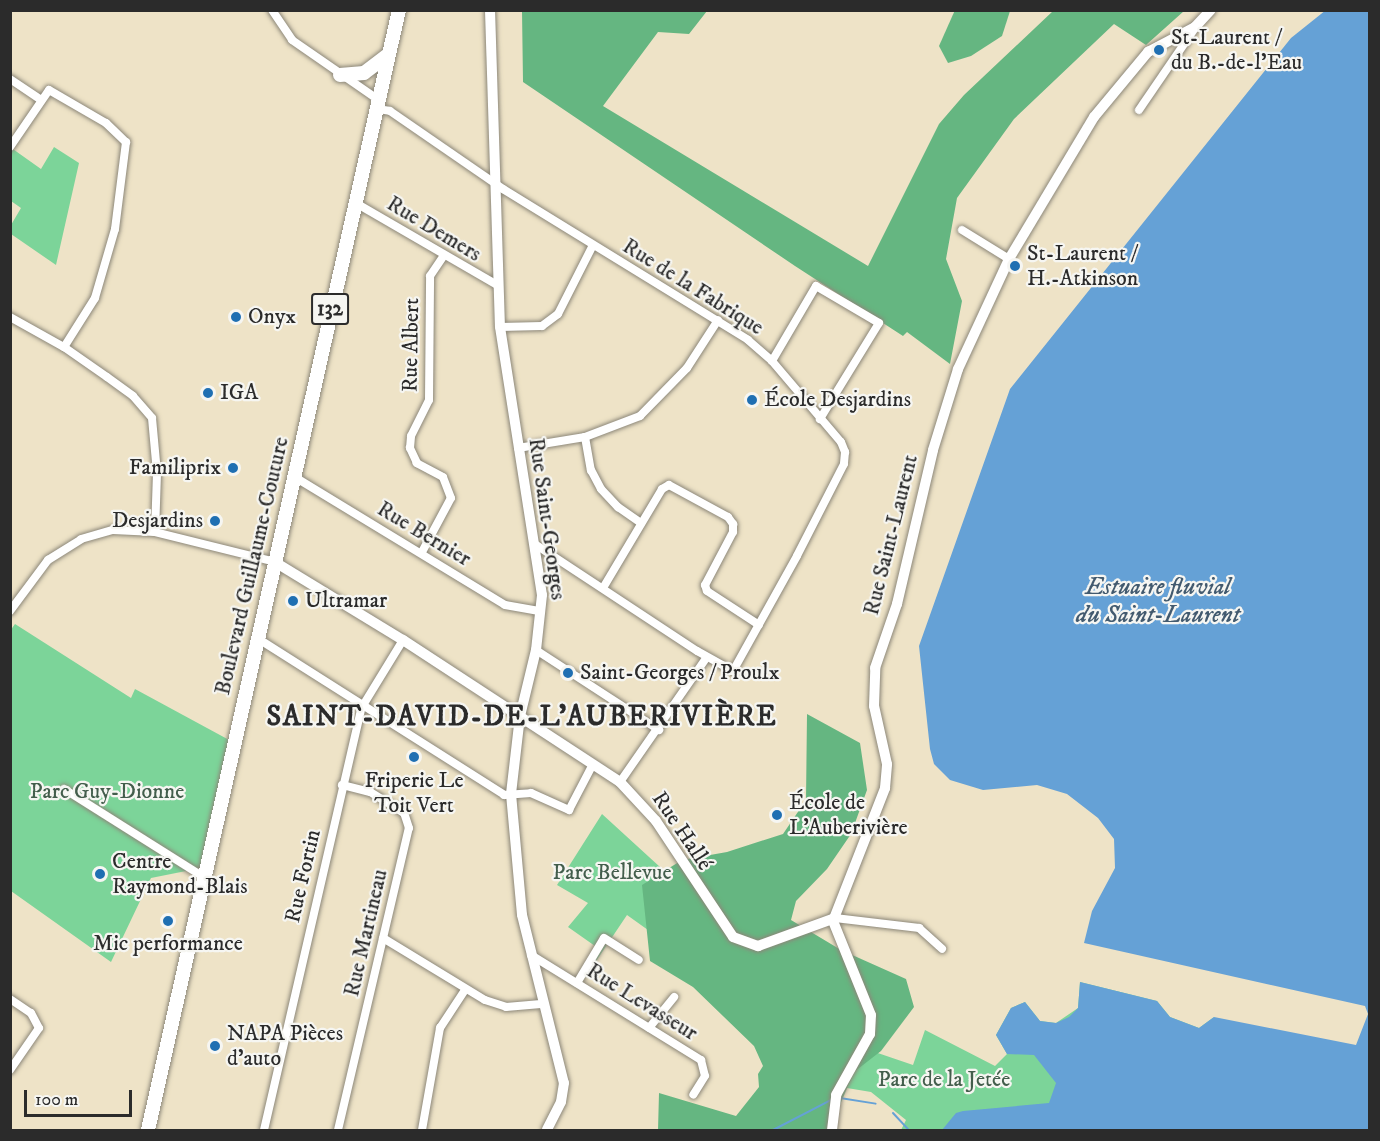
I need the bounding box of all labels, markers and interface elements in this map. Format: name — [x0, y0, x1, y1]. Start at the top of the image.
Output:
place label: St-Laurent / du B.-de-l'Eau — [1171, 24, 1302, 76]
marker: St-Laurent / du B.-de-l'Eau — [1152, 43, 1166, 57]
street label: Rue Demers — [382, 190, 486, 268]
street label: Rue de la Fabrique — [618, 233, 768, 341]
place label: St-Laurent / H.-Atkinson — [1027, 240, 1138, 292]
marker: St-Laurent / H.-Atkinson — [1008, 259, 1022, 273]
road number: 132 — [310, 291, 350, 327]
street label: Rue Albert — [397, 298, 425, 392]
place label: Onyx — [248, 304, 296, 330]
marker: Onyx — [229, 310, 243, 324]
place label: IGA — [220, 380, 258, 406]
marker: IGA — [201, 386, 215, 400]
place label: École Desjardins — [764, 387, 911, 413]
marker: École Desjardins — [745, 393, 759, 407]
street label: Boulevard Guillaume-Couture — [209, 434, 295, 698]
street label: Rue Saint-Georges — [523, 436, 571, 602]
street label: Rue Saint-Laurent — [858, 452, 924, 618]
place label: Familiprix — [129, 455, 221, 481]
marker: Familiprix — [226, 461, 240, 475]
street label: Rue Bernier — [372, 496, 476, 572]
place label: Desjardins — [112, 508, 203, 534]
marker: Desjardins — [208, 514, 222, 528]
water label: Estuaire fluvial du Saint-Laurent — [1076, 574, 1240, 630]
place label: Ultramar — [305, 588, 387, 614]
marker: Ultramar — [286, 594, 300, 608]
place label: Saint-Georges / Proulx — [580, 660, 779, 686]
marker: Saint-Georges / Proulx — [561, 666, 575, 680]
district label: SAINT-DAVID-DE-L'AUBERIVIÈRE — [267, 700, 777, 734]
marker: Friperie Le Toit Vert — [407, 750, 421, 764]
place label: Friperie Le Toit Vert — [364, 767, 464, 818]
park label: Parc Guy-Dionne — [30, 779, 184, 805]
street label: Rue Hallé — [646, 787, 718, 875]
place label: École de L'Auberivière — [789, 789, 908, 840]
marker: École de L'Auberivière — [770, 808, 784, 822]
street label: Rue Fortin — [279, 827, 327, 925]
place label: Centre Raymond-Blais — [112, 848, 248, 900]
park label: Parc Bellevue — [552, 860, 672, 886]
marker: Centre Raymond-Blais — [93, 867, 107, 881]
street label: Rue Martineau — [339, 867, 393, 999]
marker: Mic performance — [161, 914, 175, 928]
place label: Mic performance — [93, 931, 243, 957]
street label: Rue Levasseur — [582, 958, 702, 1046]
place label: NAPA Pièces d'auto — [227, 1020, 343, 1072]
marker: NAPA Pièces d'auto — [208, 1039, 222, 1053]
park label: Parc de la Jetée — [878, 1067, 1010, 1093]
scale bar — [27, 1078, 135, 1116]
text: 100 m — [35, 1089, 78, 1111]

